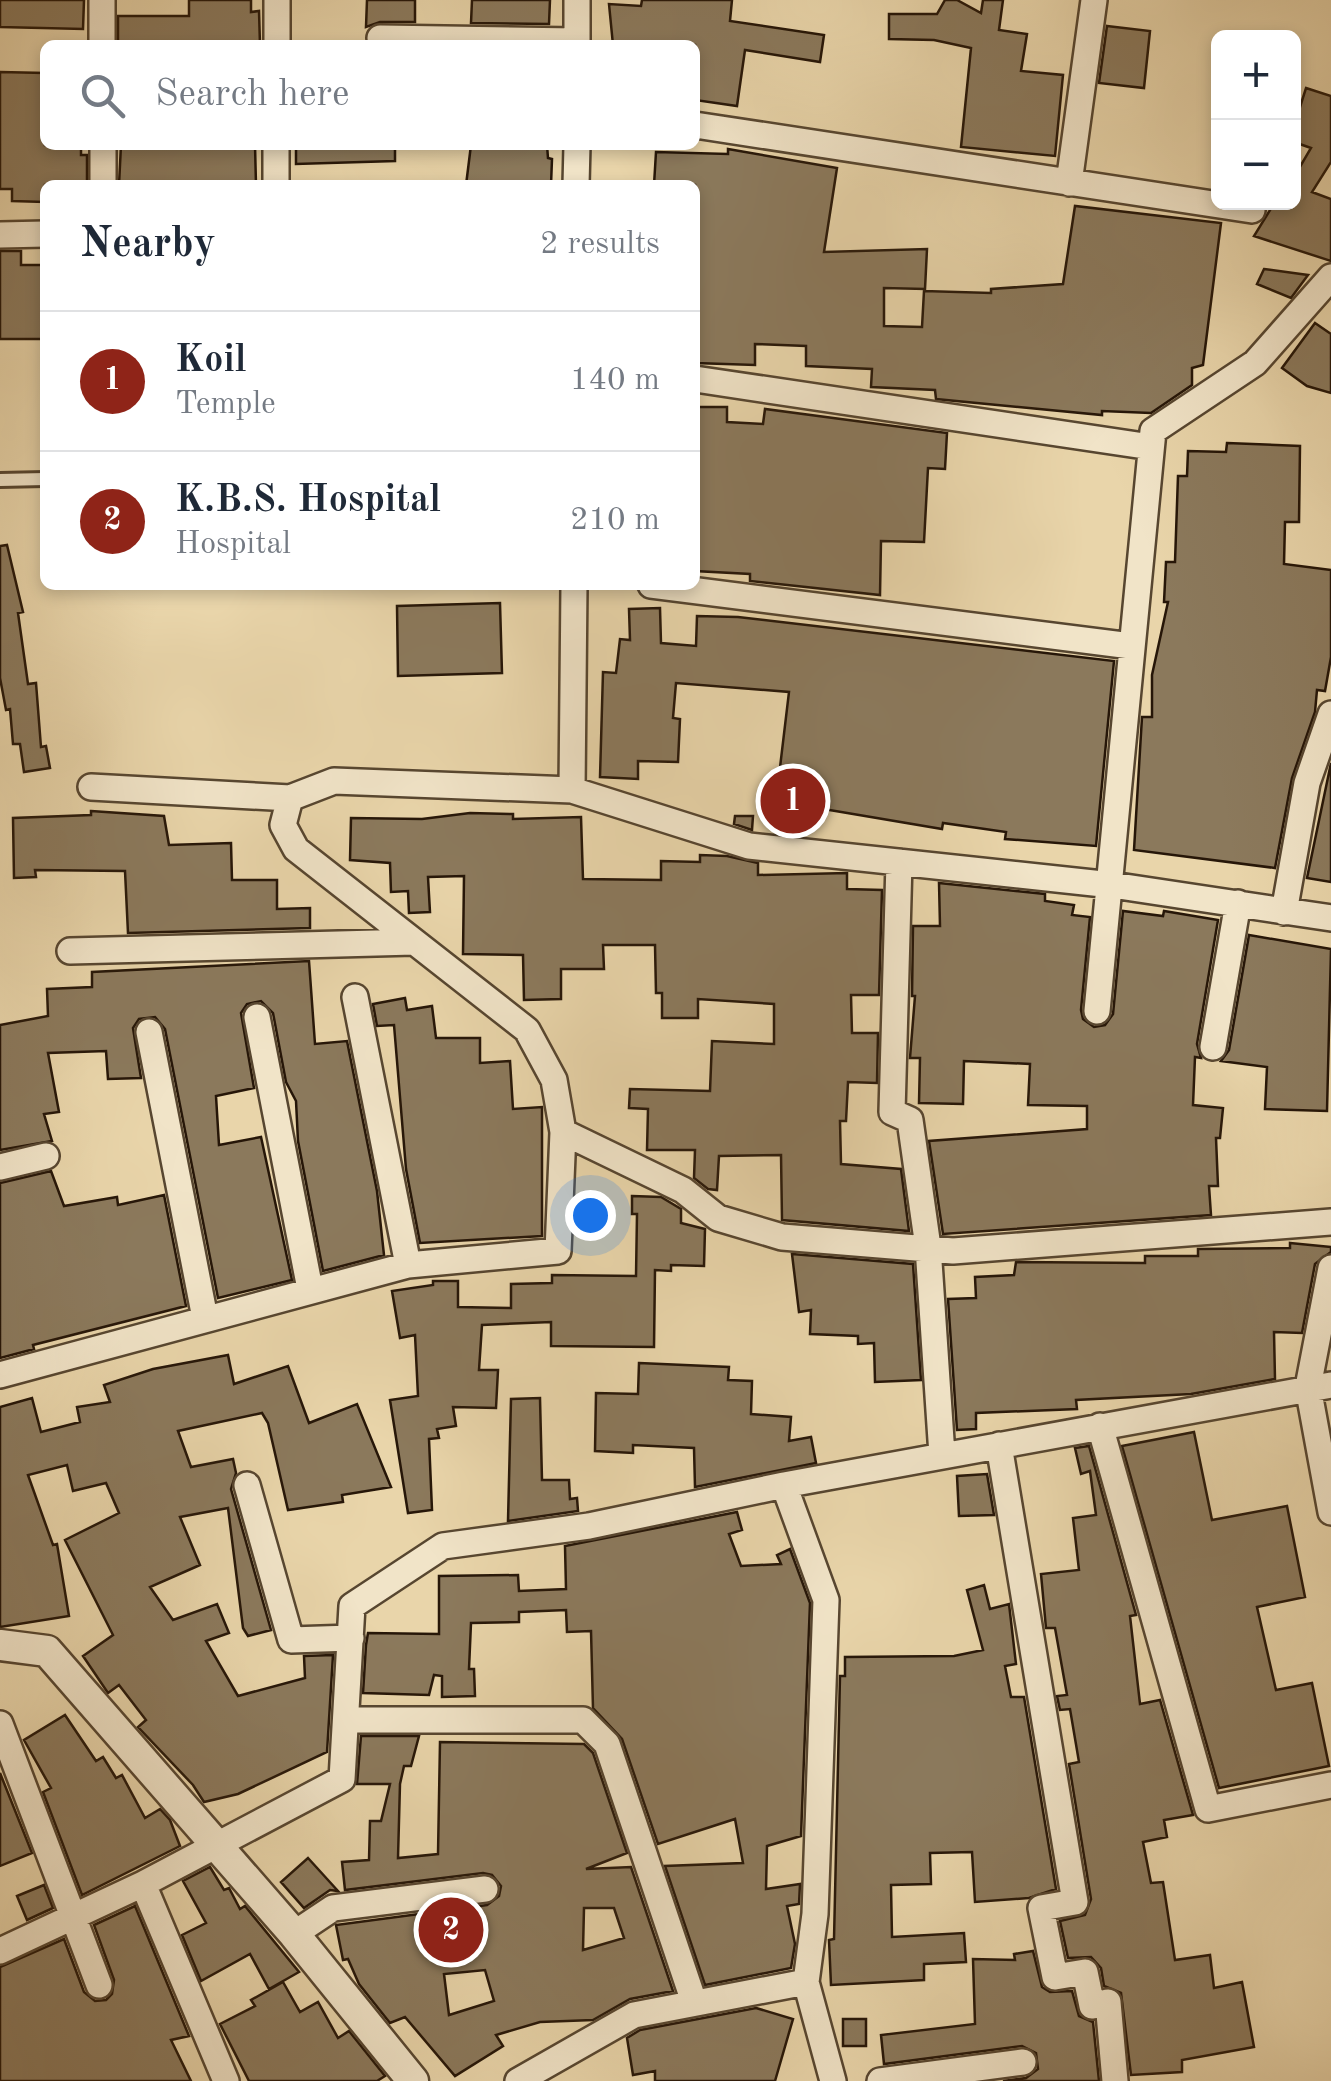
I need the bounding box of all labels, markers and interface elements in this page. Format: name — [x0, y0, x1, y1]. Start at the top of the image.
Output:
map controls — [1211, 30, 1301, 210]
button: + — [1211, 30, 1301, 120]
search box — [40, 40, 700, 150]
icon: search — [75, 68, 130, 123]
text: Search here — [155, 76, 350, 114]
button: − — [1211, 120, 1301, 210]
text: Nearby — [80, 224, 216, 266]
text: 2 results — [540, 229, 660, 261]
text: Koil — [175, 342, 246, 380]
text: 1 — [103, 365, 122, 397]
text: 140 m — [570, 365, 660, 397]
text: Temple — [175, 389, 276, 421]
text: K.B.S. Hospital — [175, 482, 441, 520]
text: 2 — [103, 505, 122, 537]
text: 210 m — [570, 505, 660, 537]
text: Hospital — [175, 529, 291, 561]
pin: 1 — [760, 764, 826, 838]
your location — [565, 1190, 616, 1241]
pin: 2 — [418, 1892, 484, 1968]

